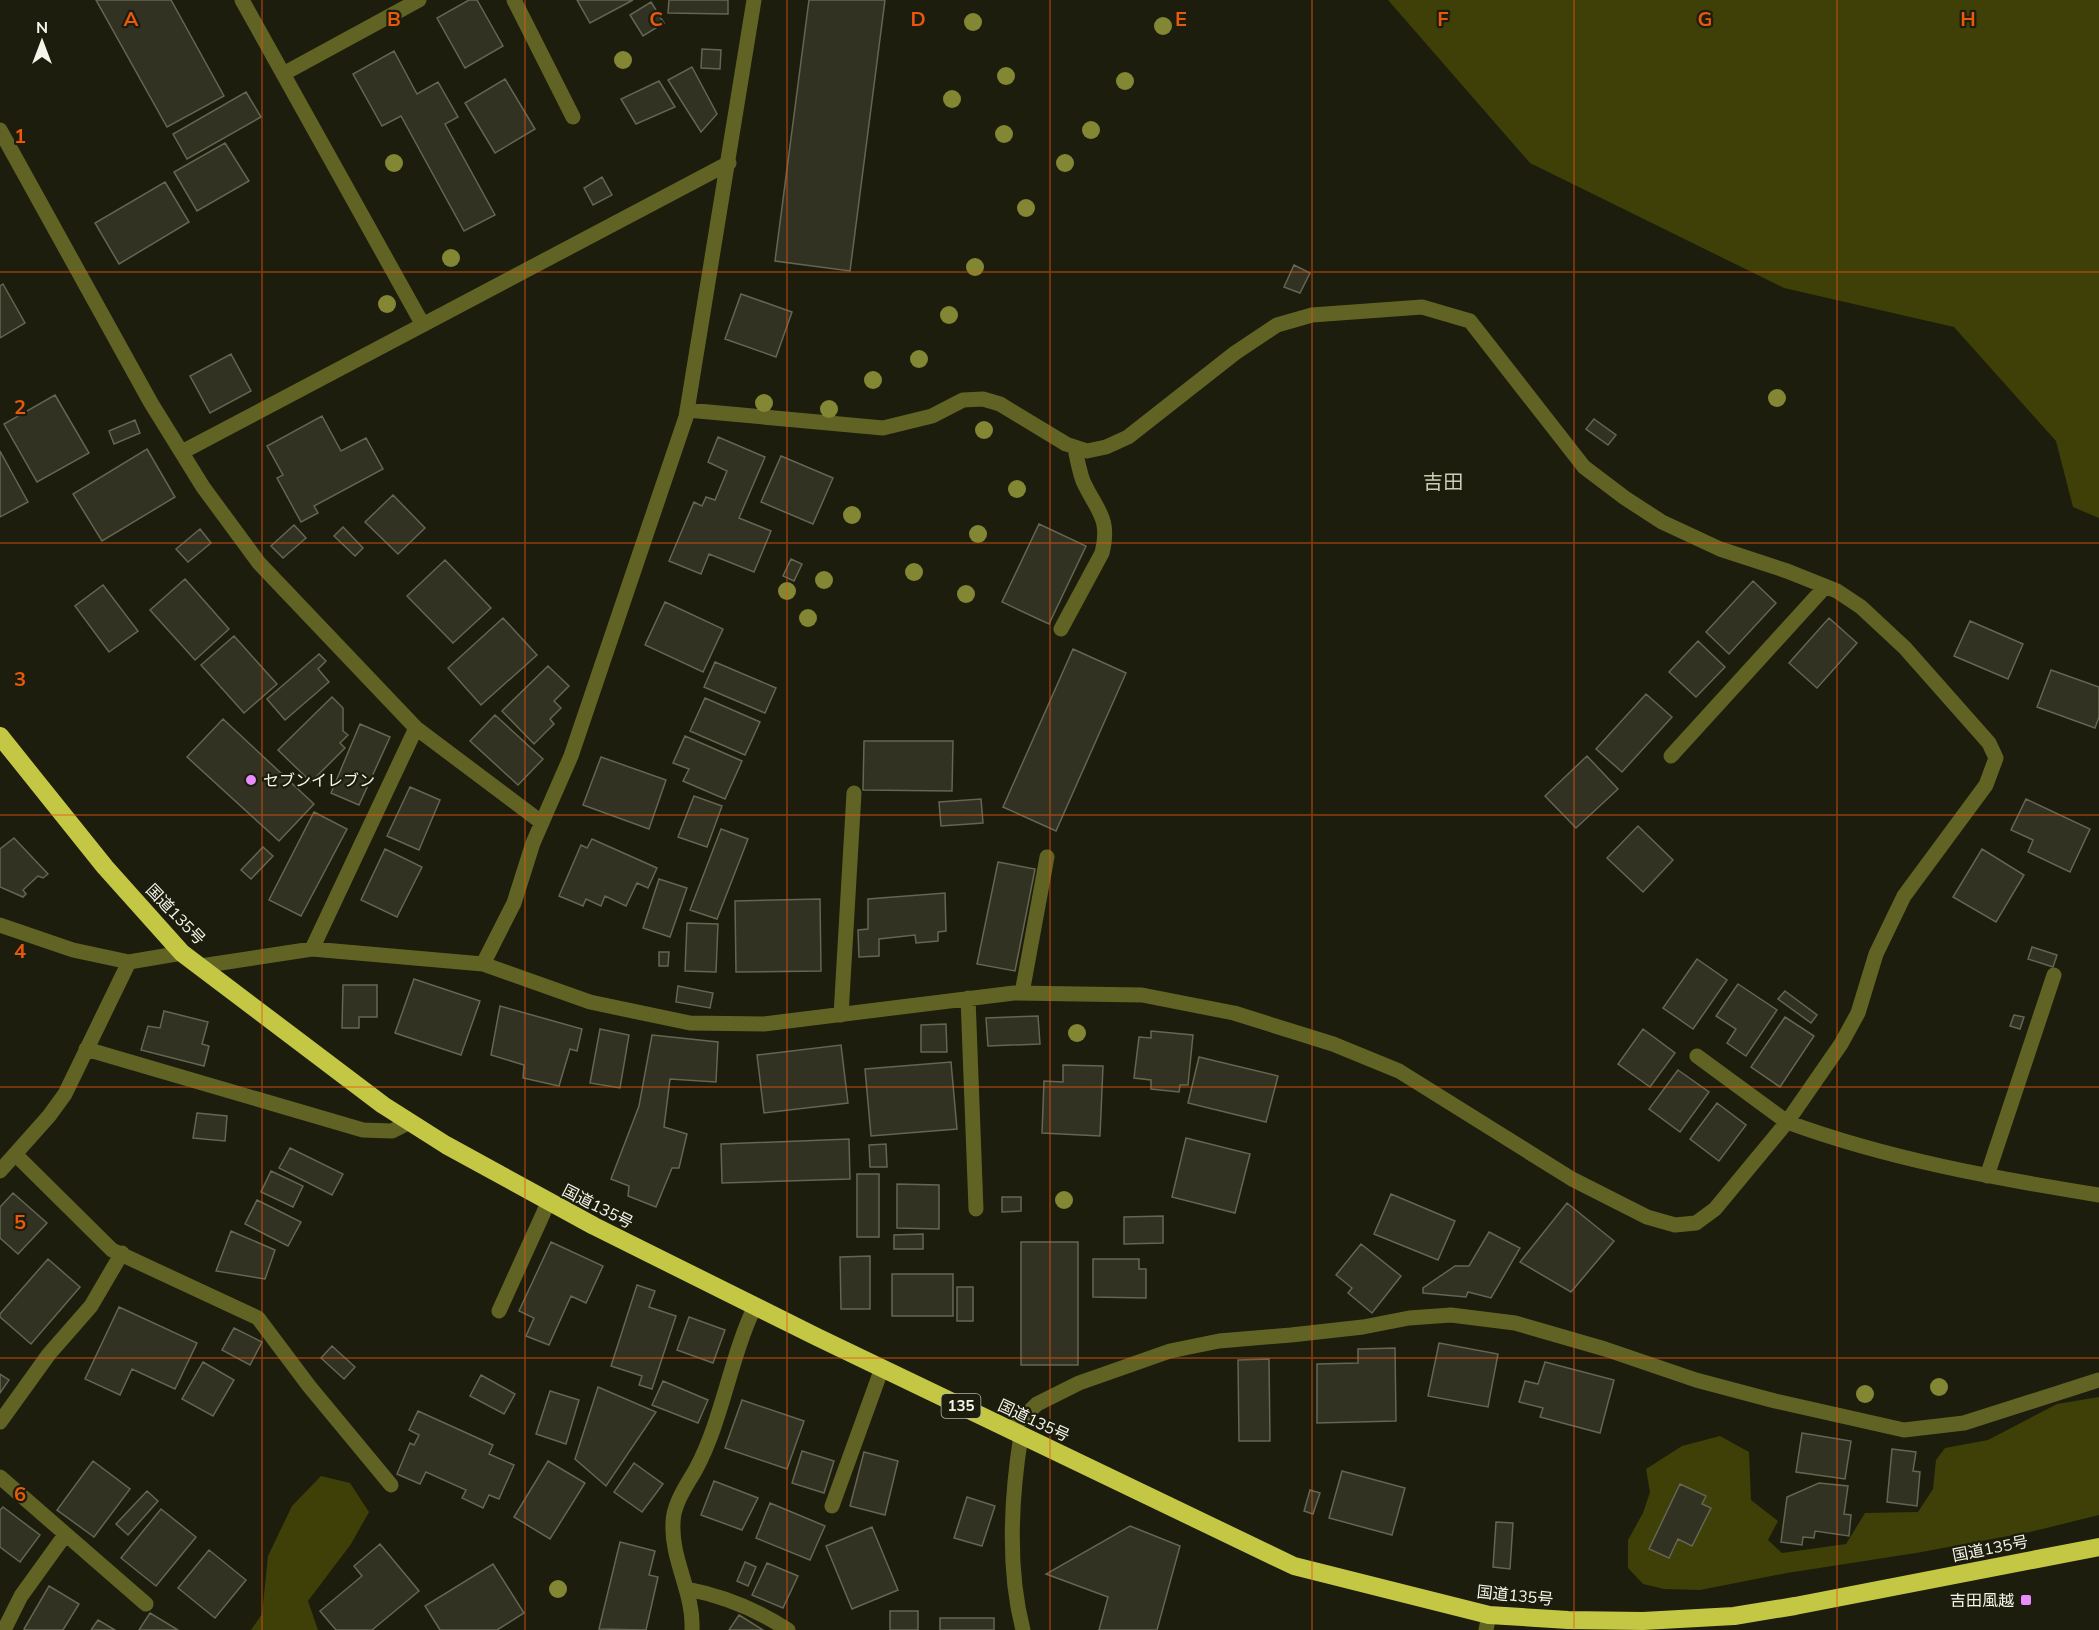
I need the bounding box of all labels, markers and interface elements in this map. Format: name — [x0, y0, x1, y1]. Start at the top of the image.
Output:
text: A — [124, 6, 139, 31]
text: B — [387, 6, 401, 31]
text: C — [649, 6, 663, 31]
text: D — [910, 6, 926, 31]
text: E — [1175, 6, 1187, 31]
text: F — [1437, 6, 1449, 31]
text: G — [1698, 6, 1712, 31]
text: H — [1960, 6, 1976, 31]
north arrow — [12, 12, 72, 72]
text: N — [36, 17, 48, 37]
text: 1 — [14, 123, 26, 148]
text: 2 — [14, 394, 26, 419]
district label: 吉田 — [1423, 469, 1463, 494]
text: 3 — [14, 666, 26, 691]
place label: セブンイレブン — [263, 770, 375, 790]
marker: セブンイレブン — [244, 773, 258, 787]
street label: 国道135号 — [142, 879, 210, 949]
text: 4 — [14, 938, 26, 963]
street label: 国道135号 — [559, 1180, 637, 1232]
text: 5 — [14, 1209, 26, 1234]
road number: 135 — [942, 1394, 980, 1418]
street label: 国道135号 — [995, 1395, 1073, 1445]
text: 6 — [14, 1481, 26, 1506]
street label: 国道135号 — [1950, 1531, 2030, 1565]
street label: 国道135号 — [1476, 1581, 1554, 1609]
place label: 吉田風越 — [1950, 1590, 2014, 1610]
marker: 吉田風越 — [2019, 1593, 2033, 1607]

